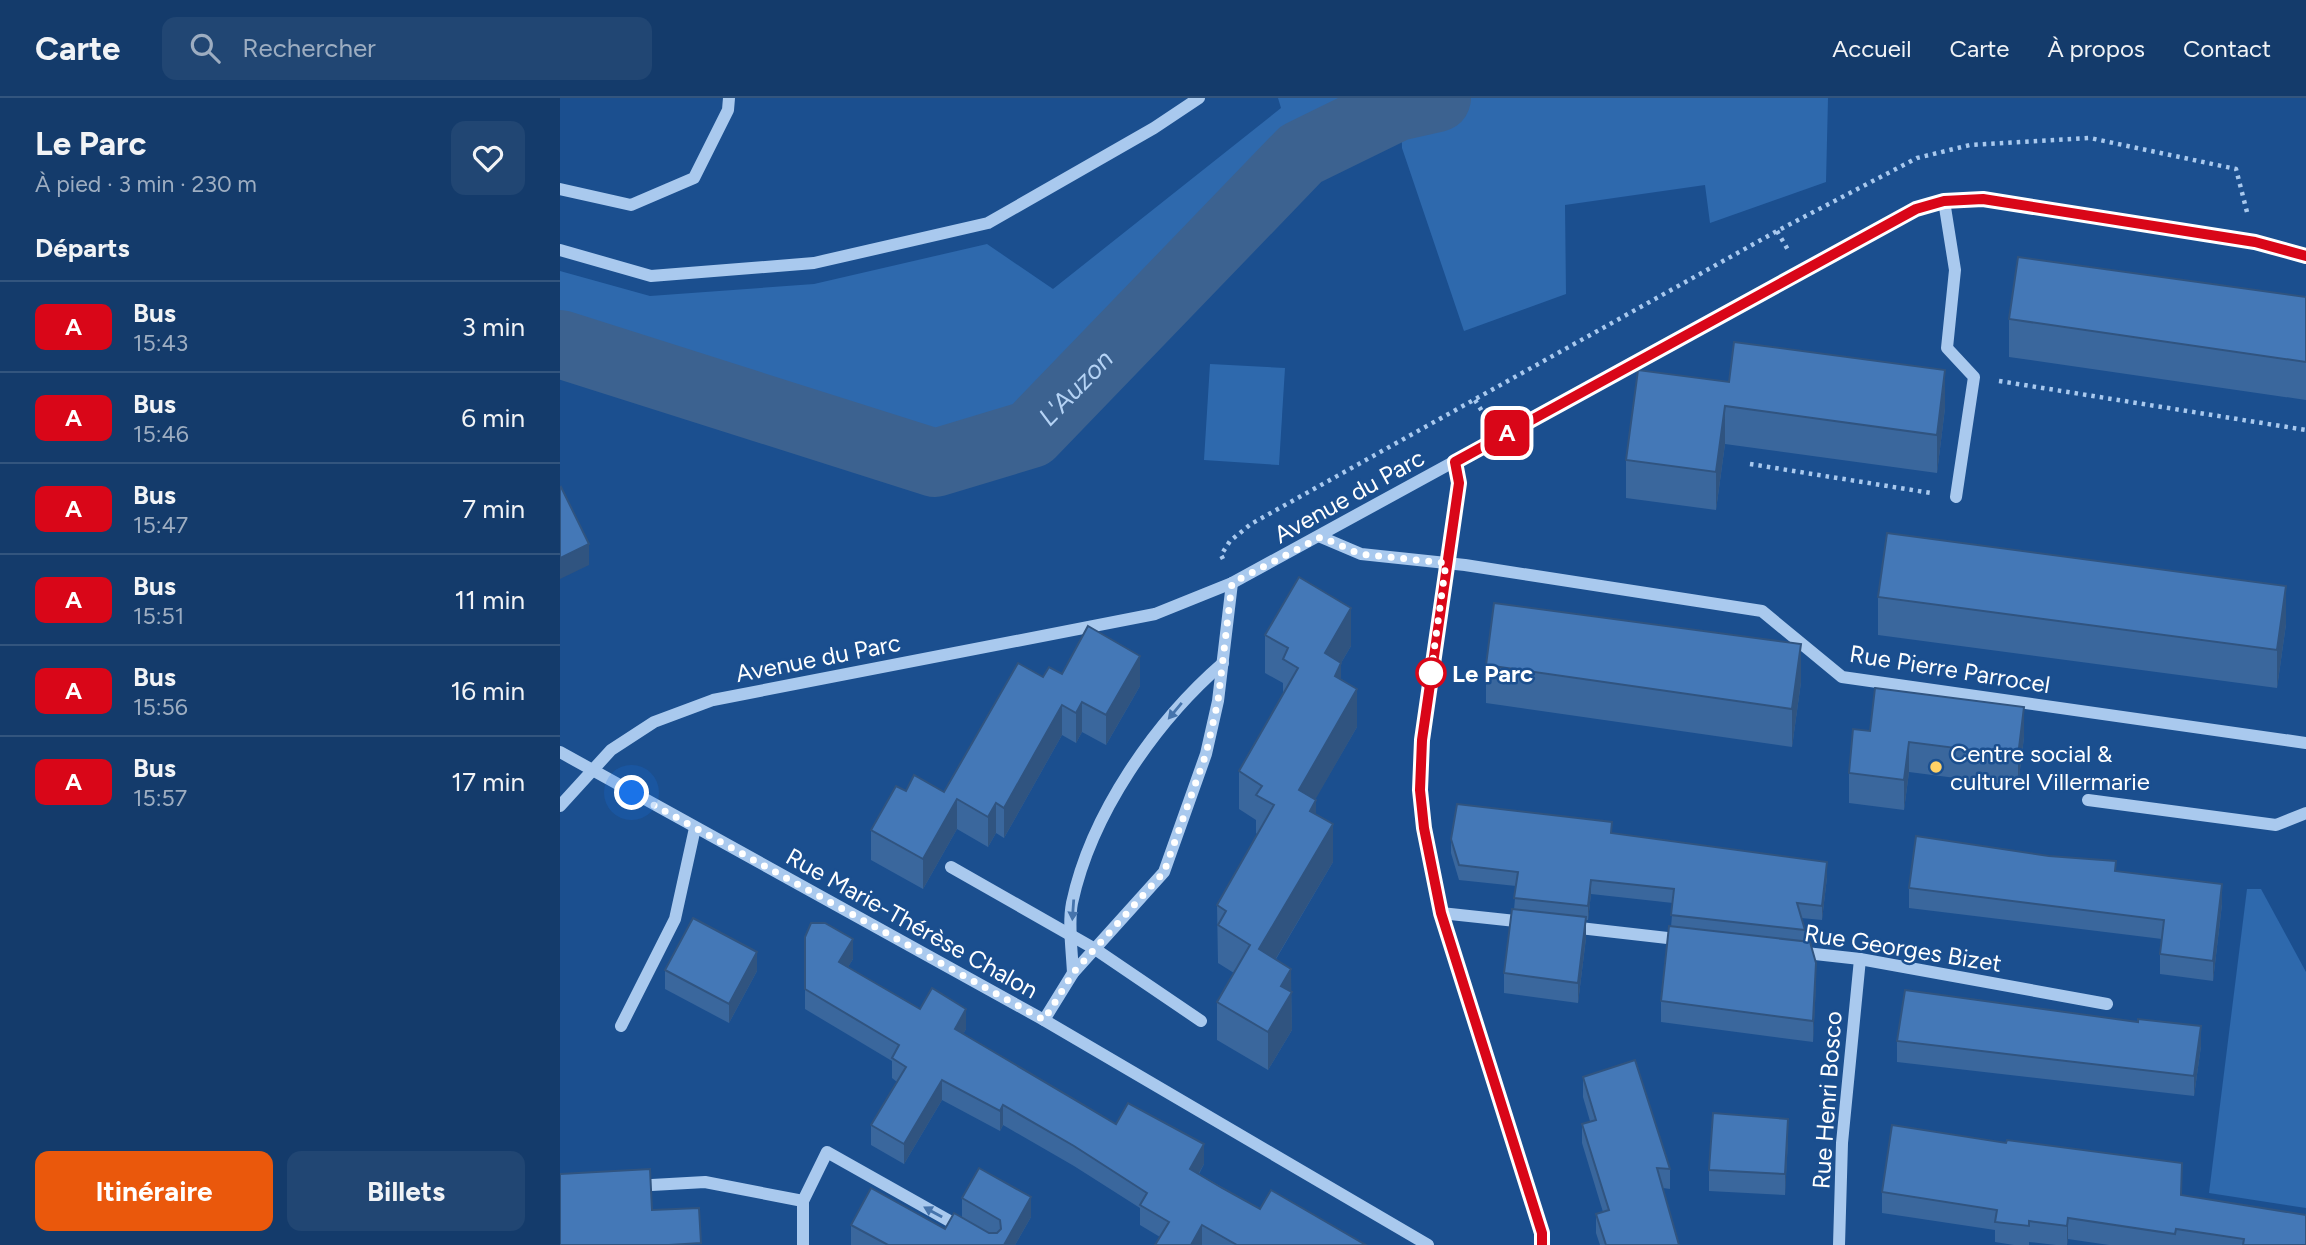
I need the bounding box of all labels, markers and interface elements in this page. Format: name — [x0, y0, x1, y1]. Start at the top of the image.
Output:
search box — [162, 17, 652, 80]
text: Carte — [35, 29, 120, 68]
icon: search — [186, 29, 224, 67]
text: Rechercher — [242, 32, 376, 64]
text: Accueil — [1832, 34, 1912, 63]
text: Carte — [1950, 34, 2009, 63]
text: À propos — [2047, 34, 2145, 63]
text: Contact — [2183, 34, 2271, 63]
button: heart — [451, 121, 525, 195]
text: Le Parc — [35, 124, 147, 163]
text: À pied · 3 min · 230 m — [35, 170, 257, 198]
text: Départs — [35, 232, 130, 264]
text: Bus — [133, 297, 176, 329]
text: 3 min — [462, 311, 525, 343]
text: A — [65, 312, 82, 341]
text: 15:43 — [133, 329, 188, 357]
water label: L'Auzon — [1032, 343, 1120, 432]
text: Bus — [133, 388, 176, 420]
text: 6 min — [461, 402, 525, 434]
text: A — [65, 403, 82, 432]
line badge: A — [1484, 410, 1530, 456]
text: A — [1498, 418, 1516, 447]
text: 15:46 — [133, 420, 189, 448]
street label: Avenue du Parc — [1269, 443, 1429, 549]
text: Bus — [133, 479, 176, 511]
text: 7 min — [462, 493, 525, 525]
text: A — [65, 494, 82, 523]
text: 15:47 — [133, 511, 188, 539]
text: Bus — [133, 570, 176, 602]
text: 11 min — [454, 584, 525, 616]
text: A — [65, 585, 82, 614]
text: 15:51 — [133, 602, 184, 630]
street label: Avenue du Parc — [733, 628, 903, 688]
street label: Rue Pierre Parrocel — [1848, 639, 2052, 699]
marker: Le Parc — [1416, 658, 1446, 688]
place label: Le Parc — [1452, 659, 1533, 688]
text: Bus — [133, 661, 176, 693]
text: 16 min — [450, 675, 525, 707]
text: A — [65, 676, 82, 705]
text: 15:56 — [133, 693, 188, 721]
one-way arrow — [1168, 702, 1183, 719]
place label: Centre social & culturel Villermarie — [1950, 739, 2150, 796]
text: Bus — [133, 752, 176, 784]
marker: Centre social & culturel Villermarie — [1928, 759, 1944, 775]
text: 17 min — [451, 766, 525, 798]
text: A — [65, 767, 82, 796]
your location — [614, 775, 649, 810]
text: 15:57 — [133, 784, 187, 812]
street label: Rue Marie-Thérèse Chalon — [781, 842, 1043, 1004]
one-way arrow — [1067, 899, 1078, 921]
street label: Rue Georges Bizet — [1802, 918, 2004, 978]
street label: Rue Henri Bosco — [1806, 1010, 1848, 1190]
button: Itinéraire — [35, 1151, 273, 1231]
button: Billets — [287, 1151, 525, 1231]
one-way arrow — [923, 1206, 943, 1218]

